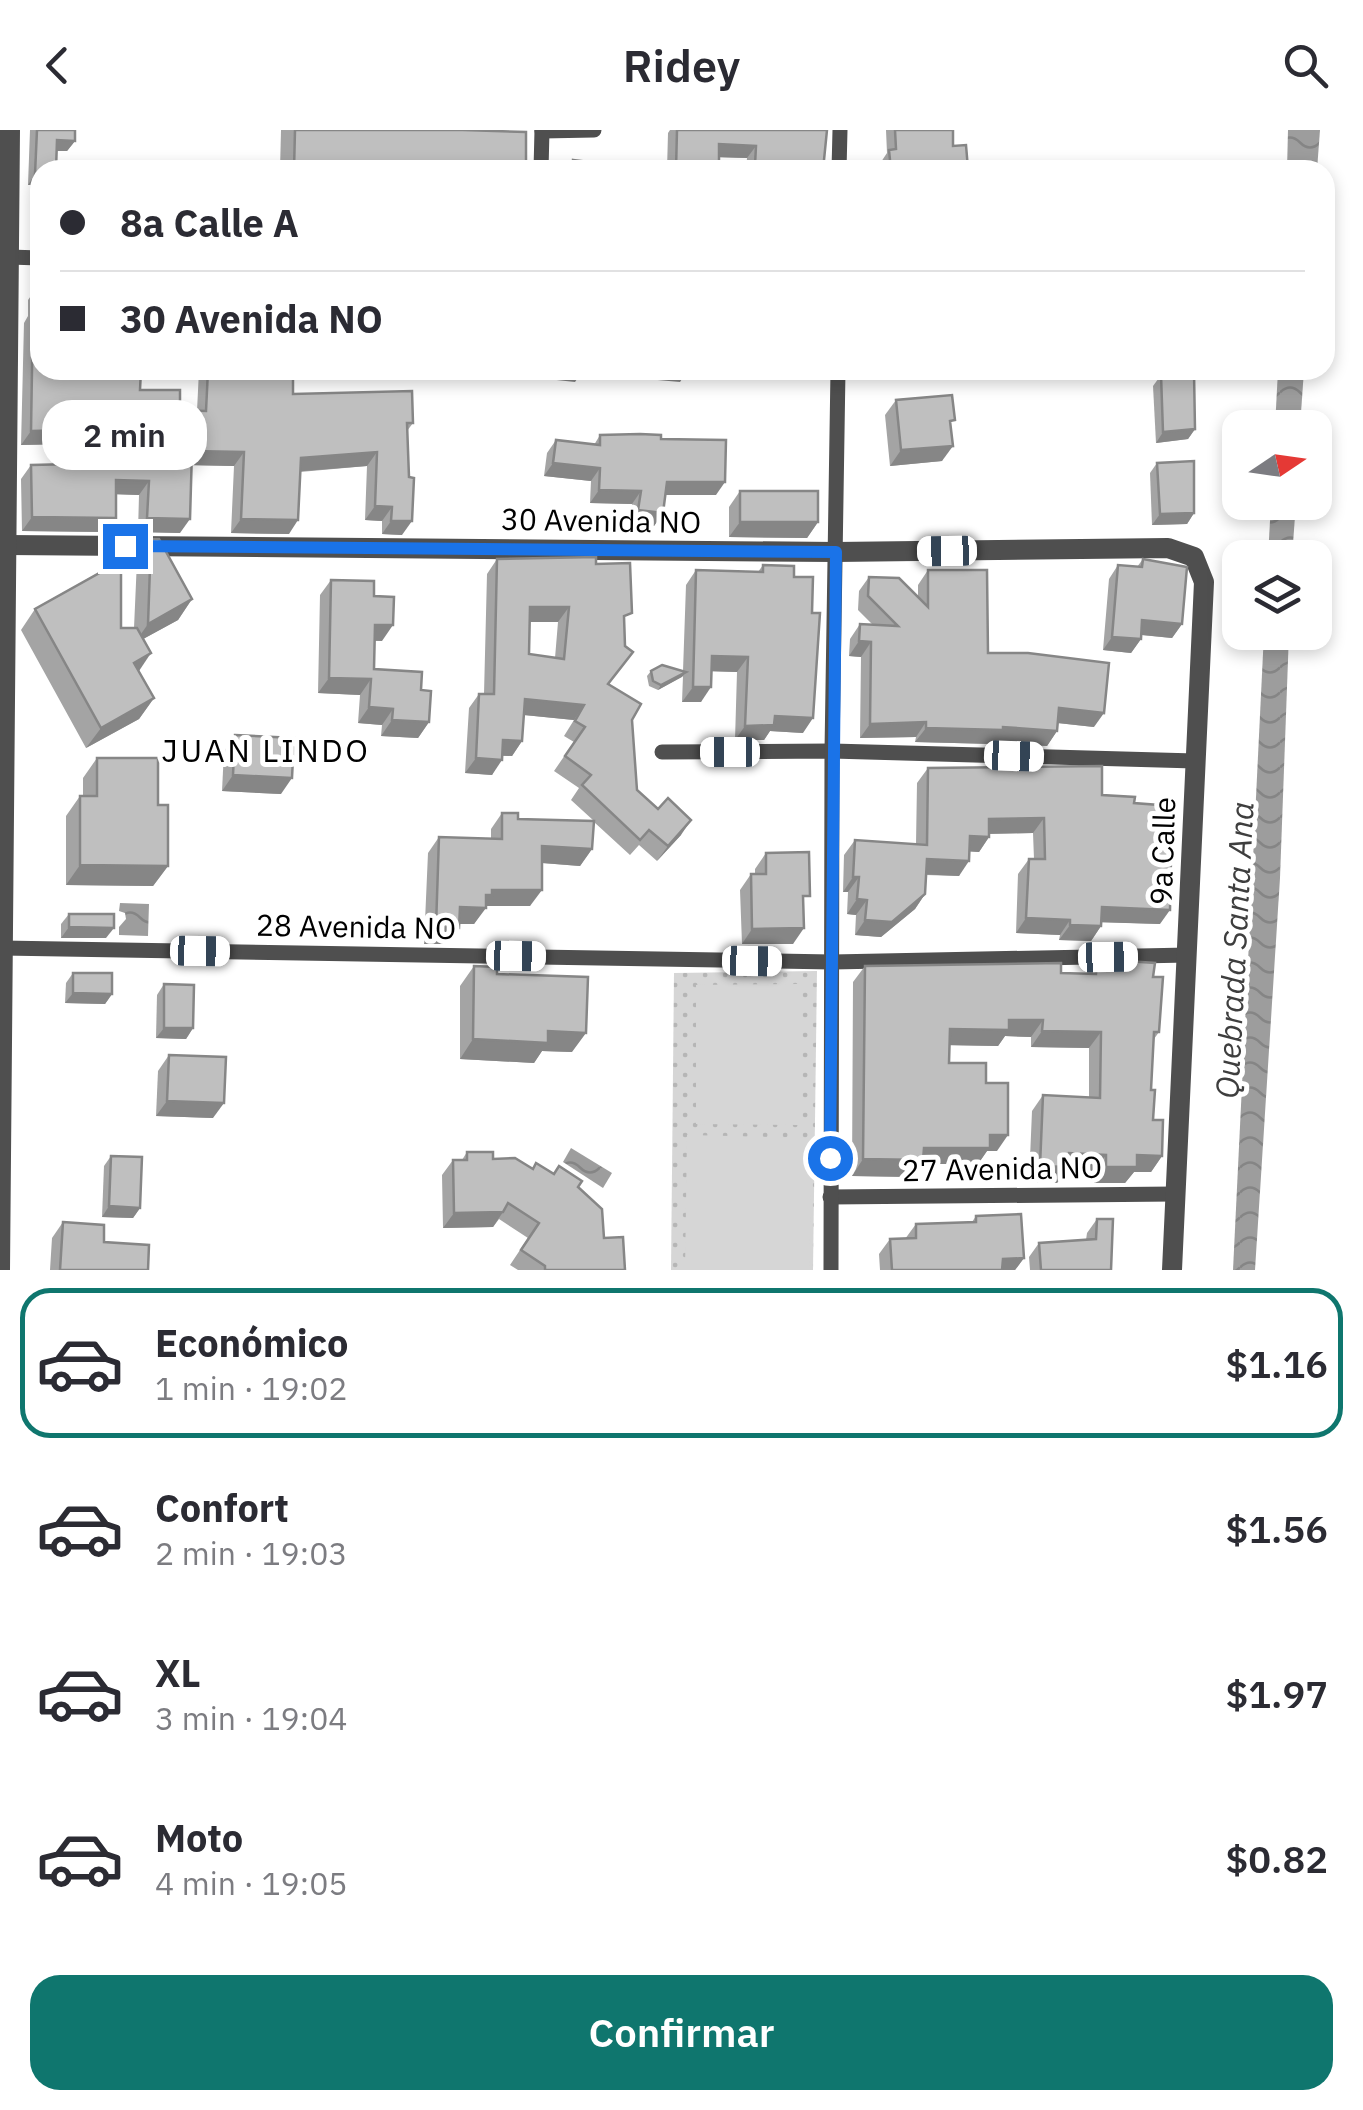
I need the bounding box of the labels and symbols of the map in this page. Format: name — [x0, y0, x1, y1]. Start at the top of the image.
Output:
callout: 2 min — [42, 401, 208, 471]
north arrow — [1222, 410, 1332, 520]
street label: 30 Avenida NO — [501, 499, 701, 541]
route end — [103, 524, 148, 569]
car — [917, 535, 977, 567]
district label: JUAN LINDO — [162, 729, 370, 771]
car — [700, 737, 760, 767]
car — [983, 740, 1045, 772]
street label: 9a Calle — [1141, 796, 1183, 906]
water label: Quebrada Santa Ana — [1205, 800, 1263, 1100]
street label: 28 Avenida NO — [256, 905, 456, 947]
car — [170, 935, 230, 967]
car — [486, 940, 546, 972]
car — [1078, 941, 1138, 973]
car — [722, 945, 782, 977]
route start — [808, 1136, 853, 1181]
street label: 27 Avenida NO — [902, 1147, 1102, 1189]

